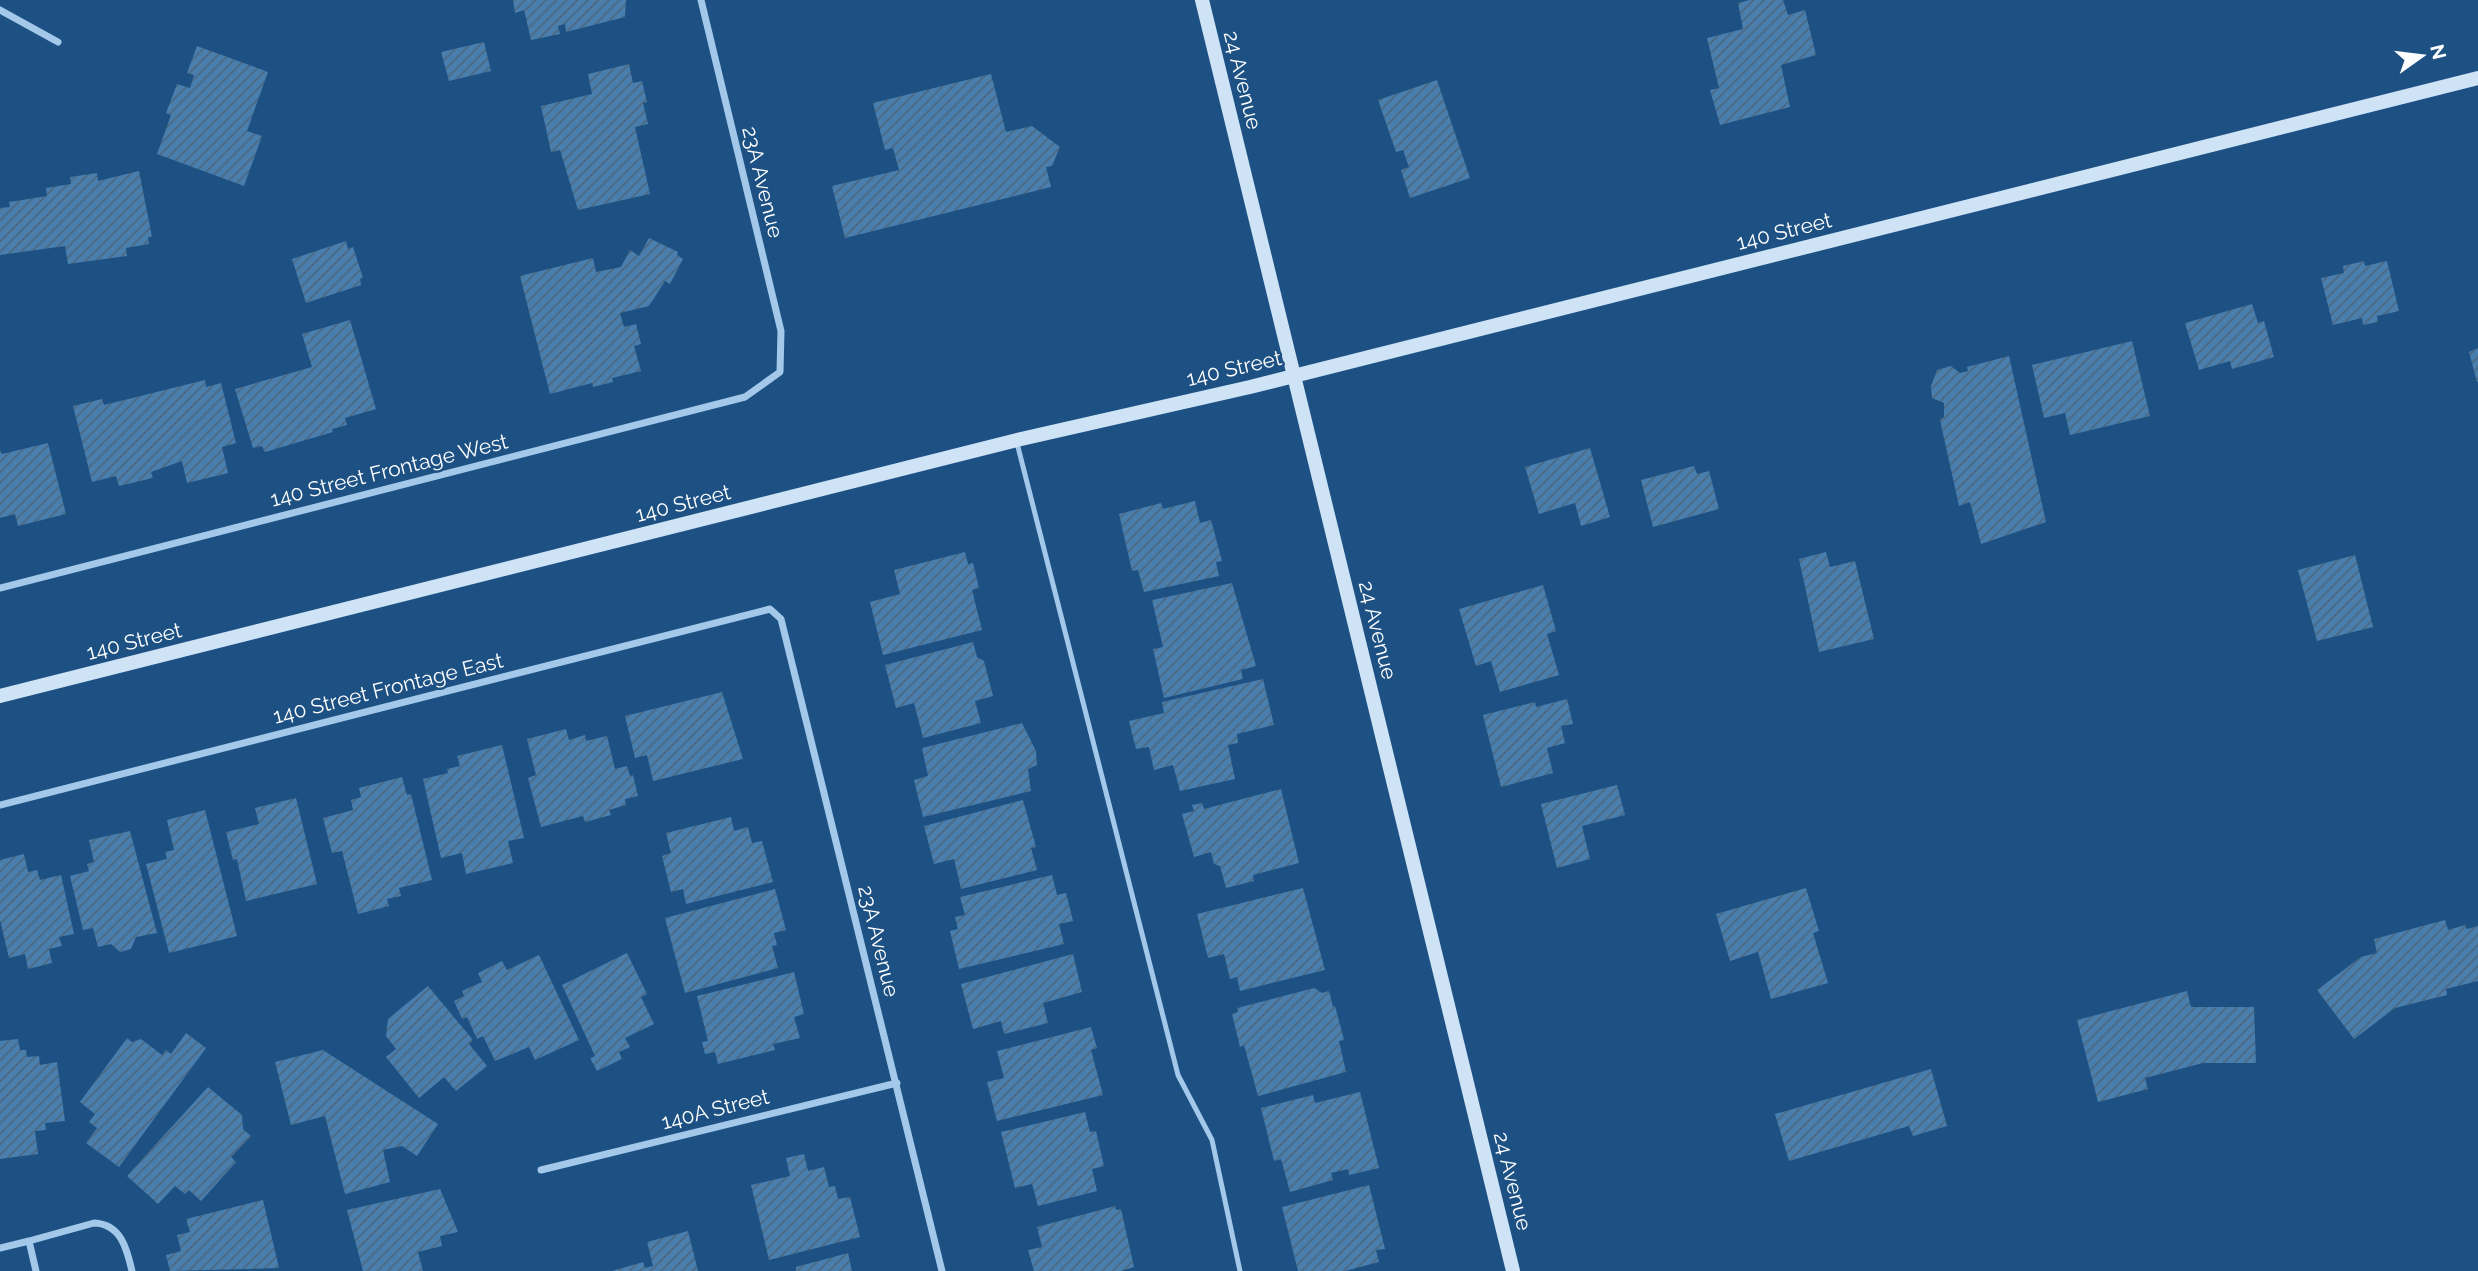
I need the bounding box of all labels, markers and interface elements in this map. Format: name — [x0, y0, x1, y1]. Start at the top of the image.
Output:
north arrow — [2387, 21, 2457, 91]
street label: 24 Avenue — [1219, 28, 1267, 132]
text: N — [2426, 42, 2451, 62]
street label: 23A Avenue — [737, 124, 789, 240]
street label: 140 Street — [1734, 207, 1834, 255]
street label: 140 Street — [1184, 345, 1284, 391]
street label: 140 Street Frontage West — [268, 428, 510, 512]
street label: 140 Street — [633, 479, 733, 527]
street label: 24 Avenue — [1354, 578, 1402, 682]
street label: 140 Street — [84, 617, 184, 665]
street label: 140 Street Frontage East — [270, 647, 506, 729]
street label: 23A Avenue — [853, 883, 905, 999]
street label: 140A Street — [659, 1084, 771, 1134]
street label: 24 Avenue — [1489, 1129, 1537, 1233]

